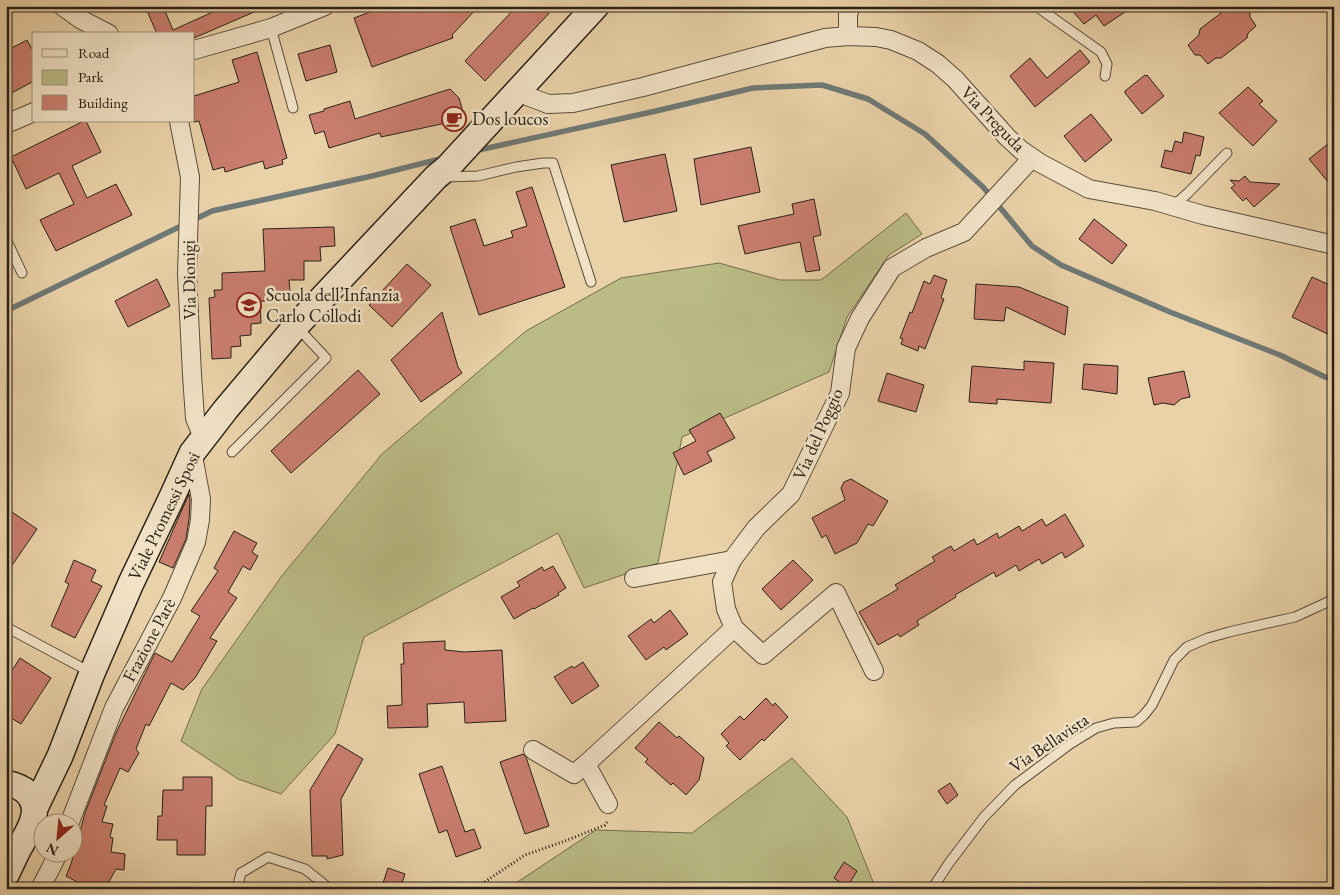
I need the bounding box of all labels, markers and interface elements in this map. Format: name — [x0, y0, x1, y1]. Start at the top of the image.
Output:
legend — [32, 32, 195, 122]
text: Road — [78, 43, 110, 62]
text: Park — [78, 67, 105, 86]
street label: Via Preguda — [956, 81, 1031, 157]
text: Building — [78, 93, 128, 112]
cafe icon: Dos loucos — [441, 106, 467, 132]
place label: Dos loucos — [472, 107, 548, 130]
street label: Via Dionigi — [176, 239, 201, 320]
place label: Scuola dell’Infanzia Carlo Collodi — [266, 283, 401, 327]
school or university icon: Scuola dell’Infanzia Carlo Collodi — [236, 292, 262, 318]
street label: Via del Poggio — [787, 384, 848, 483]
street label: Viale Promessi Sposi — [122, 447, 205, 584]
street label: Frazione Parè — [117, 594, 180, 686]
street label: Via Bellavista — [1005, 707, 1094, 778]
north arrow — [32, 812, 82, 862]
text: N — [42, 839, 61, 860]

